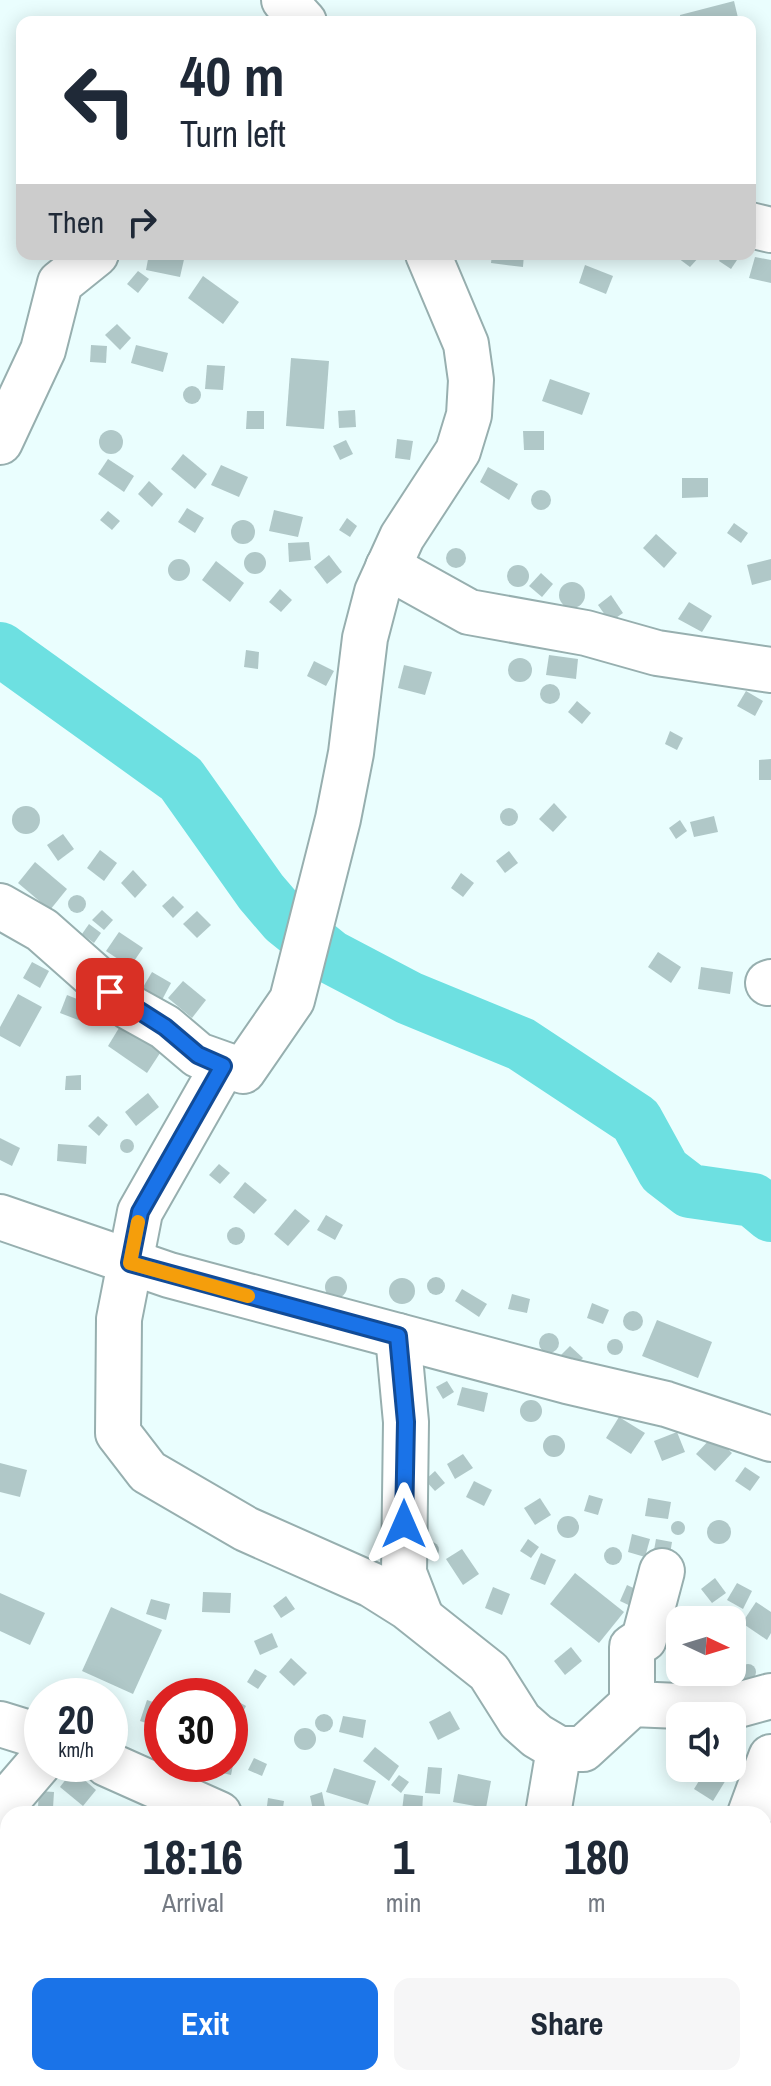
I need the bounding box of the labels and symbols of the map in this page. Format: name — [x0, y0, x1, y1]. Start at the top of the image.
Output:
pin — [76, 958, 144, 1026]
position arrow — [362, 1482, 446, 1566]
north arrow — [666, 1606, 746, 1686]
speed limit sign: 30 — [144, 1678, 248, 1782]

